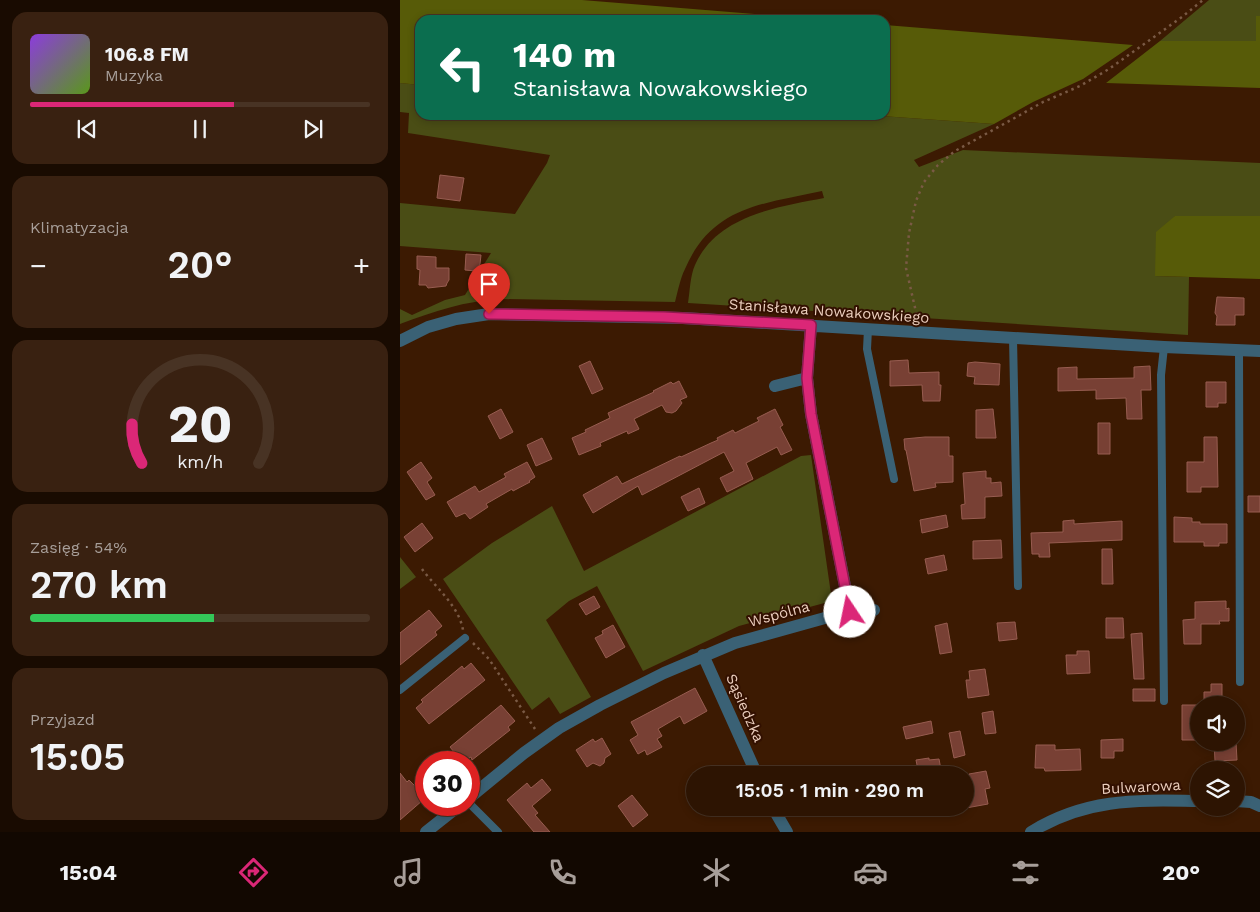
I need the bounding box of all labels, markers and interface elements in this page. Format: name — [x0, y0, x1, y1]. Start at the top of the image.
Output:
text: 140 m — [513, 34, 616, 76]
icon: left — [430, 35, 495, 100]
text: 106.8 FM — [105, 43, 189, 66]
text: Muzyka — [105, 66, 163, 85]
text: Stanisława Nowakowskiego — [513, 76, 808, 101]
icon: previous — [73, 115, 101, 143]
icon: pause — [186, 115, 214, 143]
icon: next — [299, 115, 327, 143]
text: Klimatyzacja — [30, 218, 128, 237]
text: 20° — [168, 243, 232, 287]
text: − — [30, 249, 47, 282]
text: + — [353, 249, 370, 282]
pin — [468, 263, 510, 314]
icon: arrive — [475, 270, 503, 298]
street label: Stanisława Nowakowskiego — [728, 295, 930, 327]
text: 20 — [168, 394, 232, 455]
text: km/h — [177, 451, 223, 472]
text: Zasięg · 54% — [30, 538, 127, 557]
text: 270 km — [30, 563, 168, 607]
position arrow — [823, 585, 875, 637]
street label: Wspólna — [746, 597, 812, 631]
street label: Sąsiedzka — [722, 671, 768, 745]
map controls — [1190, 696, 1245, 816]
button: sound — [1190, 696, 1245, 751]
text: Przyjazd — [30, 710, 95, 729]
text: 15:05 — [30, 735, 125, 779]
speed limit sign: 30 — [415, 751, 480, 816]
button: layers — [1190, 761, 1245, 816]
street label: Bulwarowa — [1101, 776, 1182, 798]
text: 15:05 · 1 min · 290 m — [736, 779, 924, 802]
icon: directions — [236, 855, 271, 890]
icon: music — [391, 855, 426, 890]
icon: phone — [545, 855, 580, 890]
icon: climate — [699, 855, 734, 890]
icon: car — [853, 855, 888, 890]
icon: filters — [1008, 855, 1043, 890]
text: 15:04 — [60, 860, 117, 885]
text: 20° — [1162, 860, 1200, 885]

